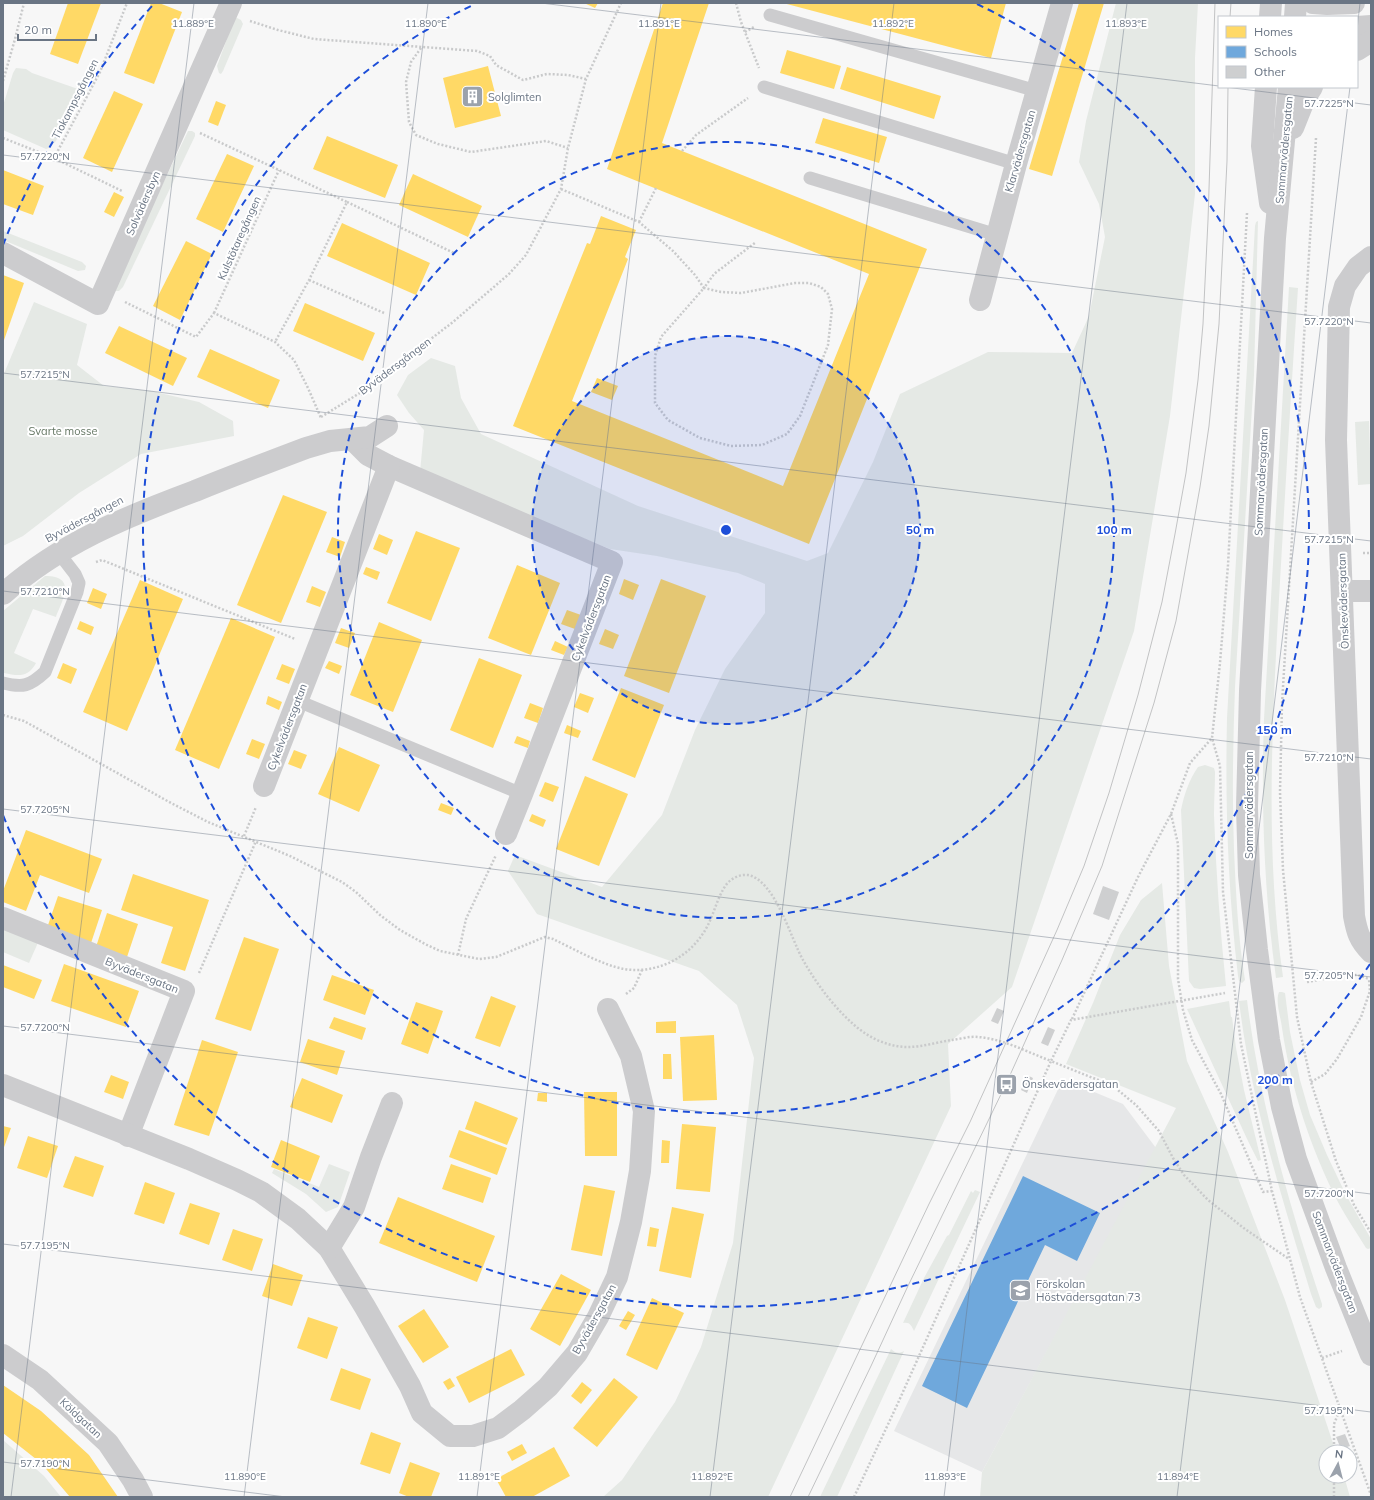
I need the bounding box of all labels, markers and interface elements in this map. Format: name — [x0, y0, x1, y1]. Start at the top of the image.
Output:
scale bar — [18, 16, 96, 42]
legend — [1218, 16, 1358, 88]
text: 11.889°E — [172, 17, 214, 30]
text: 11.890°E — [405, 17, 447, 30]
text: 11.891°E — [638, 17, 680, 30]
text: 11.892°E — [872, 17, 914, 30]
text: 11.893°E — [1105, 17, 1147, 30]
text: 20 m — [24, 22, 52, 37]
text: Homes — [1254, 24, 1293, 39]
text: Schools — [1254, 44, 1297, 59]
street label: Tiokampsgången — [49, 57, 101, 141]
text: Other — [1254, 64, 1286, 79]
building icon: Solglimten — [459, 84, 485, 110]
place label: Solglimten — [488, 90, 542, 104]
street label: Sommarvädersgatan — [1272, 96, 1296, 204]
text: 57.7225°N — [1304, 97, 1354, 110]
street label: Klarvädersgatan — [1002, 108, 1038, 194]
text: 57.7220°N — [20, 150, 70, 163]
street label: Solvädersbyn — [123, 169, 163, 237]
street label: Kulstötaregången — [214, 194, 264, 282]
text: 57.7220°N — [1304, 315, 1354, 328]
street label: Byvädersgången — [356, 334, 434, 398]
text: 57.7215°N — [20, 368, 70, 381]
park label: Svarte mosse — [29, 424, 97, 438]
street label: Sommarvädersgatan — [1251, 428, 1271, 536]
street label: Byvädersgången — [42, 492, 126, 546]
text: 50 m — [906, 522, 934, 537]
text: 100 m — [1096, 522, 1132, 537]
centre of rings — [719, 523, 733, 537]
text: 57.7215°N — [1304, 533, 1354, 546]
street label: Önskevädersgatan — [1334, 553, 1352, 649]
street label: Cykelvädersgatan — [568, 573, 614, 663]
text: 57.7210°N — [20, 585, 70, 598]
street label: Cykelvädersgatan — [264, 682, 310, 772]
text: 150 m — [1256, 722, 1292, 737]
street label: Sommarvädersgatan — [1242, 751, 1256, 859]
text: 57.7210°N — [1304, 751, 1354, 764]
text: 57.7205°N — [20, 803, 70, 816]
street label: Byvädersgatan — [103, 954, 181, 996]
text: 57.7205°N — [1304, 969, 1354, 982]
text: 57.7200°N — [20, 1021, 70, 1034]
bus stop icon: Önskevädersgatan — [993, 1071, 1019, 1097]
text: 200 m — [1257, 1072, 1293, 1087]
place label: Önskevädersgatan — [1022, 1077, 1118, 1091]
text: 57.7200°N — [1304, 1187, 1354, 1200]
street label: Sommarvädersgatan — [1309, 1209, 1361, 1315]
text: 57.7195°N — [20, 1239, 70, 1252]
school or university icon: Förskolan Höstvädersgatan 73 — [1008, 1277, 1034, 1303]
place label: Förskolan Höstvädersgatan 73 — [1036, 1277, 1141, 1304]
street label: Byvädersgatan — [569, 1281, 619, 1357]
street label: Köldgatan — [57, 1395, 105, 1441]
text: 57.7195°N — [1304, 1404, 1354, 1417]
north arrow — [1318, 1444, 1358, 1484]
text: N — [1334, 1447, 1344, 1462]
text: 57.7190°N — [20, 1457, 70, 1470]
text: 11.890°E — [224, 1470, 266, 1483]
text: 11.891°E — [458, 1470, 500, 1483]
text: 11.892°E — [691, 1470, 733, 1483]
text: 11.893°E — [924, 1470, 966, 1483]
text: 11.894°E — [1157, 1470, 1199, 1483]

